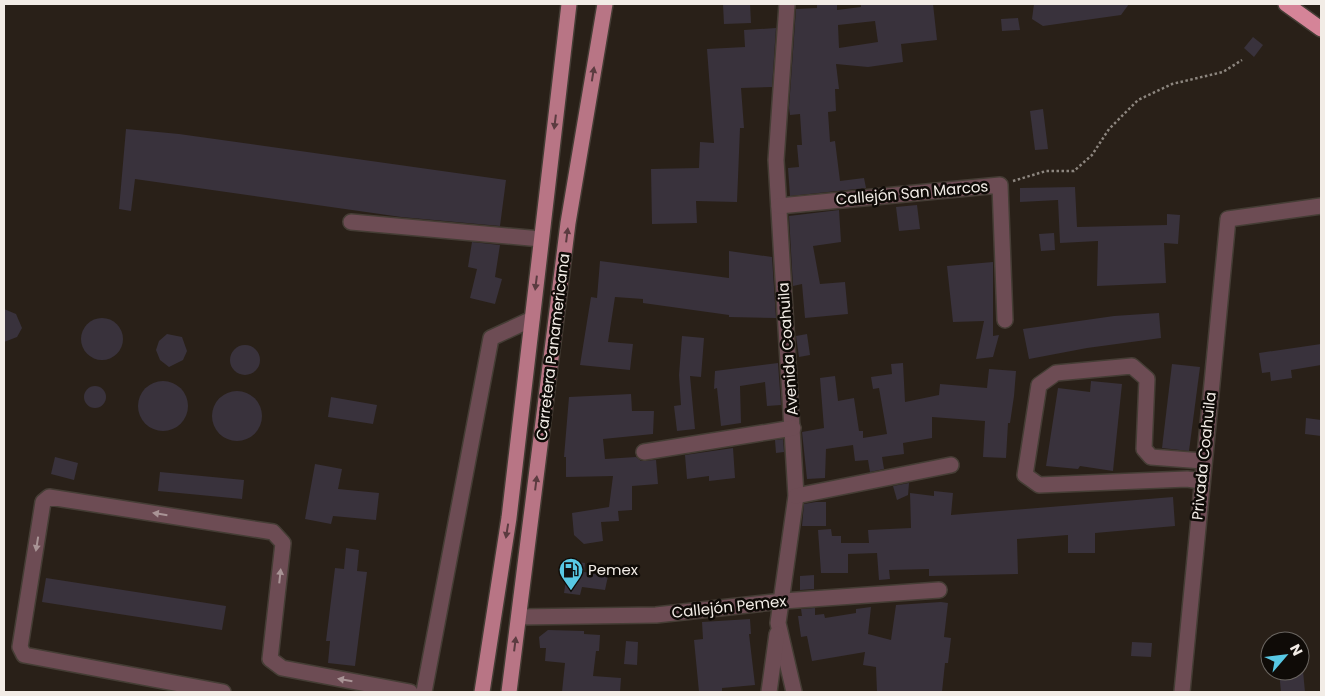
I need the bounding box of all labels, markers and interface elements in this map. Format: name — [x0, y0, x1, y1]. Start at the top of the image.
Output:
one-way arrow — [590, 66, 598, 82]
one-way arrow — [551, 114, 559, 130]
street label: Callejón San Marcos — [835, 175, 989, 210]
one-way arrow — [563, 226, 571, 242]
street label: Carretera Panamericana — [531, 252, 574, 442]
one-way arrow — [532, 275, 540, 291]
street label: Avenida Coahuila — [772, 282, 803, 416]
street label: Privada Coahuila — [1186, 391, 1221, 521]
one-way arrow — [532, 474, 540, 490]
one-way arrow — [152, 510, 168, 518]
one-way arrow — [503, 524, 511, 540]
one-way arrow — [32, 536, 40, 552]
fuel station icon: Pemex — [558, 557, 584, 591]
place label: Pemex — [588, 559, 638, 580]
one-way arrow — [276, 568, 284, 584]
street label: Callejón Pemex — [671, 590, 787, 623]
north arrow — [1260, 631, 1310, 681]
one-way arrow — [511, 636, 519, 652]
text: N — [1285, 641, 1308, 659]
one-way arrow — [337, 676, 352, 684]

